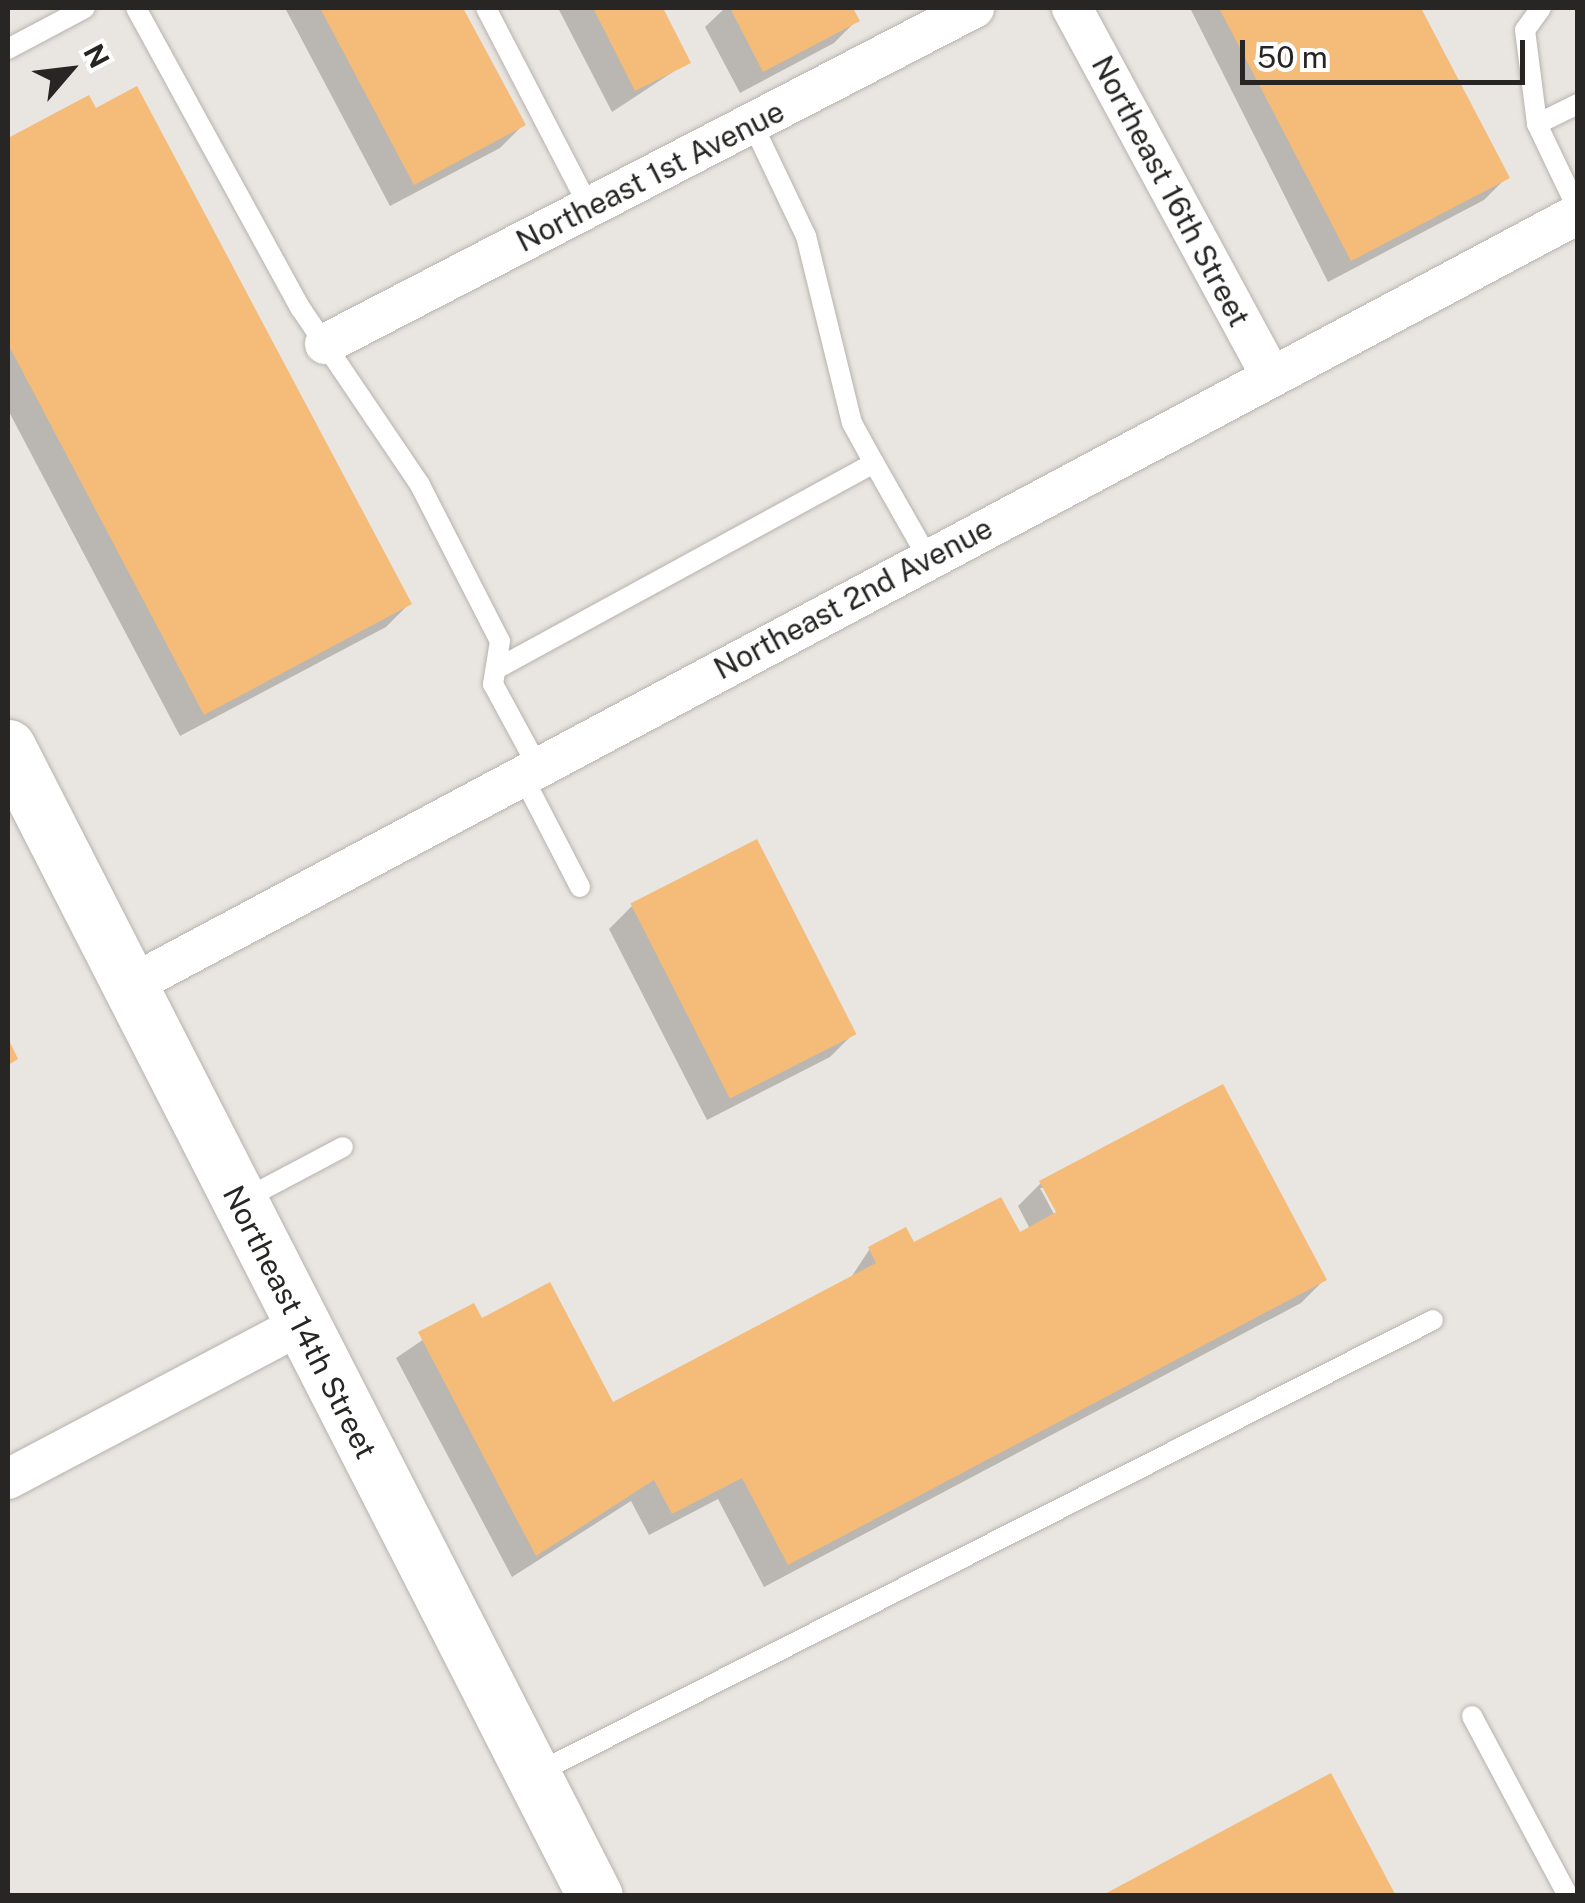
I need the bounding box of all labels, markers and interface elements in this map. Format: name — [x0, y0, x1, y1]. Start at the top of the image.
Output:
north arrow — [20, 20, 120, 120]
scale bar — [1245, 20, 1530, 82]
text: N — [77, 38, 117, 73]
text: 50 m — [1257, 39, 1328, 75]
street label: Northeast 16th Street — [1084, 49, 1258, 333]
street label: Northeast 1st Avenue — [510, 93, 790, 259]
street label: Northeast 2nd Avenue — [708, 509, 998, 687]
street label: Northeast 14th Street — [215, 1179, 385, 1465]

